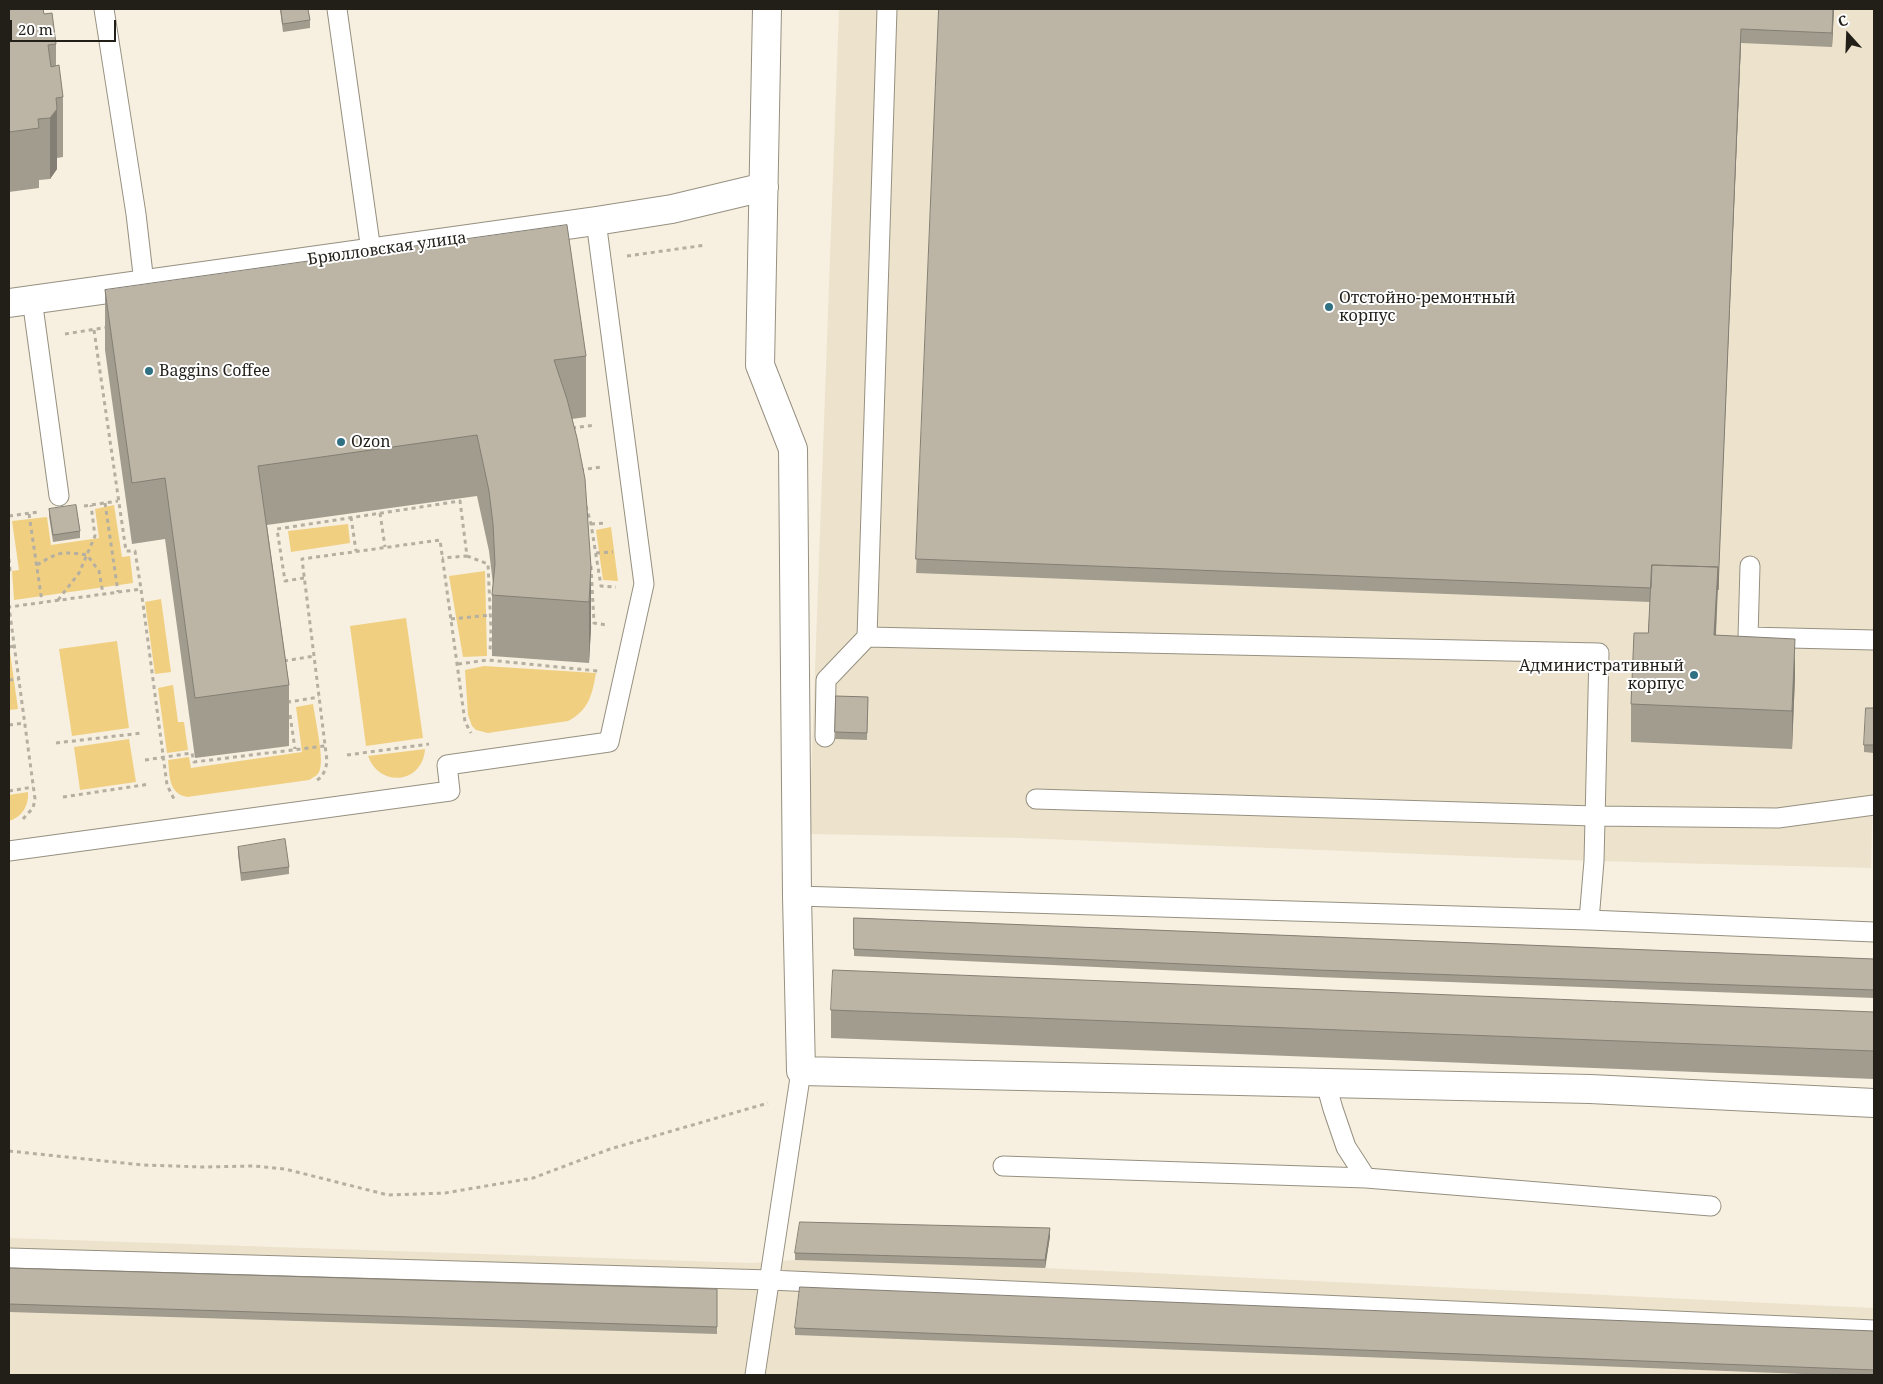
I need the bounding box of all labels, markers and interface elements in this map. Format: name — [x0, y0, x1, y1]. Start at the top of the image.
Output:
scale bar — [12, 10, 119, 42]
north arrow — [1823, 10, 1873, 60]
text: С — [1835, 10, 1850, 31]
text: 20 m — [18, 19, 53, 39]
street label: Брюлловская улица — [306, 228, 468, 270]
place label: Отстойно-ремонтный корпус — [1339, 288, 1516, 326]
marker: Отстойно-ремонтный корпус — [1323, 301, 1335, 313]
place label: Baggins Coffee — [159, 361, 270, 381]
marker: Baggins Coffee — [143, 365, 155, 377]
place label: Ozon — [351, 432, 391, 452]
marker: Ozon — [335, 436, 347, 448]
place label: Административный корпус — [1519, 656, 1684, 694]
marker: Административный корпус — [1688, 669, 1700, 681]

